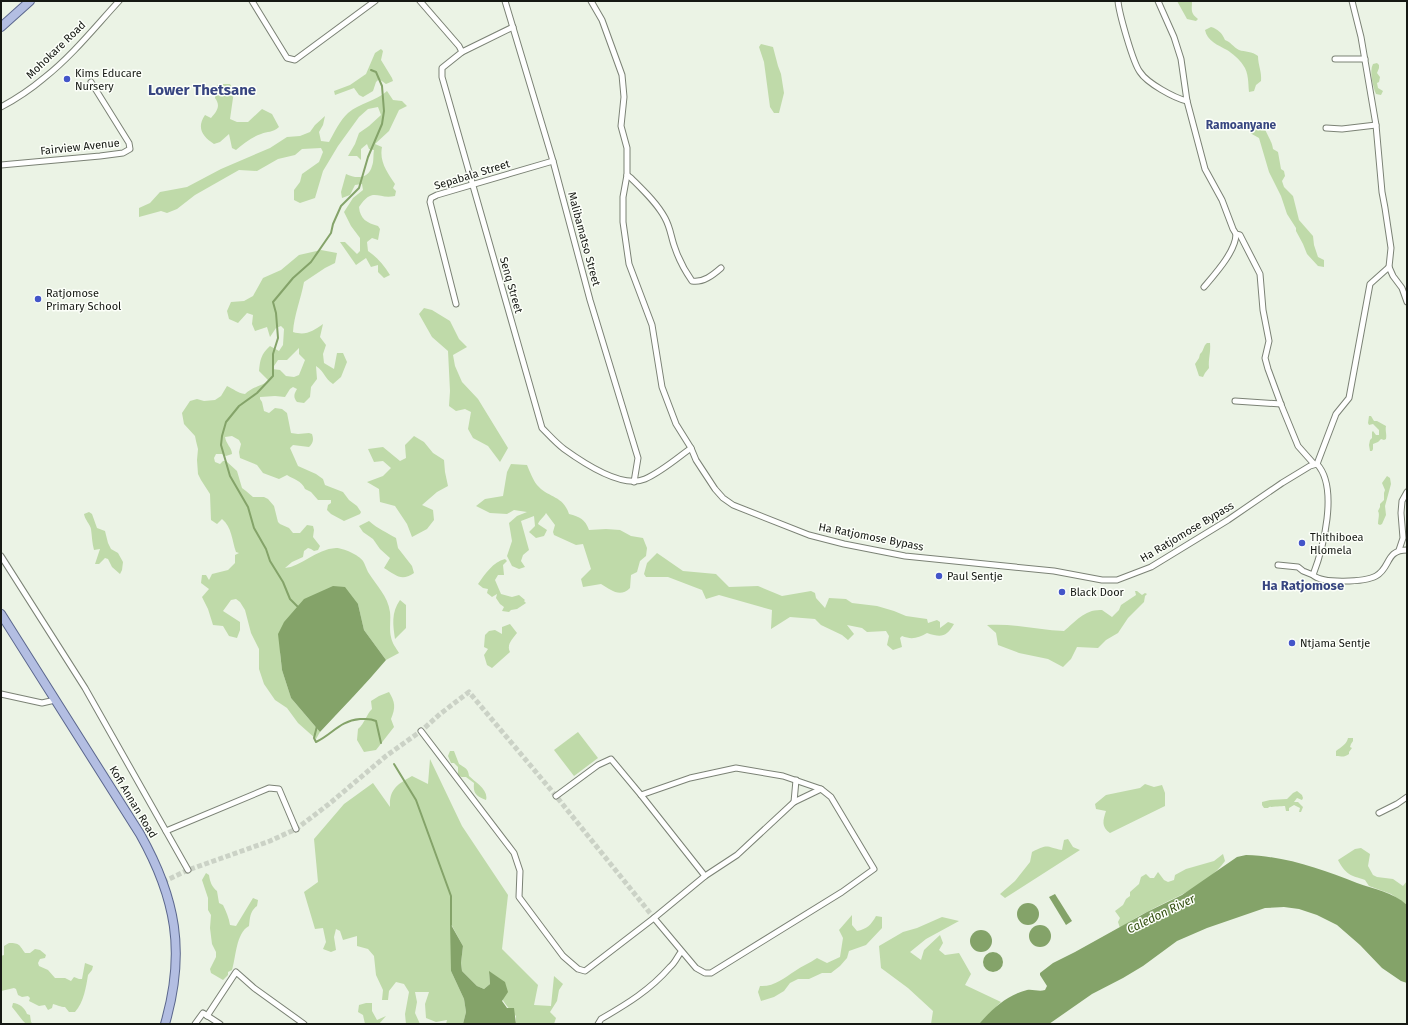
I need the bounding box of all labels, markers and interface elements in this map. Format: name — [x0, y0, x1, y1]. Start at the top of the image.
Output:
street label: Mohokare Road — [24, 18, 88, 82]
place label: Kims Educare Nursery — [75, 67, 142, 93]
marker: Kims Educare Nursery — [62, 74, 72, 84]
district label: Lower Thetsane — [148, 81, 256, 99]
district label: Ramoanyane — [1206, 118, 1277, 132]
street label: Fairview Avenue — [40, 136, 120, 158]
street label: Sepabala Street — [433, 157, 512, 193]
street label: Malibamatso Street — [565, 191, 603, 287]
street label: Senq Street — [497, 255, 525, 315]
place label: Ratjomose Primary School — [46, 287, 121, 313]
marker: Ratjomose Primary School — [33, 294, 43, 304]
street label: Ha Ratjomose Bypass — [1138, 499, 1236, 565]
street label: Ha Ratjomose Bypass — [817, 520, 925, 554]
place label: Thithiboea Hlomela — [1310, 531, 1364, 557]
marker: Thithiboea Hlomela — [1297, 538, 1307, 548]
place label: Paul Sentje — [947, 570, 1003, 583]
marker: Paul Sentje — [934, 571, 944, 581]
district label: Ha Ratjomose — [1262, 578, 1344, 593]
place label: Black Door — [1070, 586, 1125, 599]
marker: Black Door — [1057, 587, 1067, 597]
place label: Ntjama Sentje — [1300, 637, 1370, 650]
marker: Ntjama Sentje — [1287, 638, 1297, 648]
street label: Kofi Annan Road — [106, 764, 160, 840]
water label: Caledon River — [1125, 891, 1198, 936]

